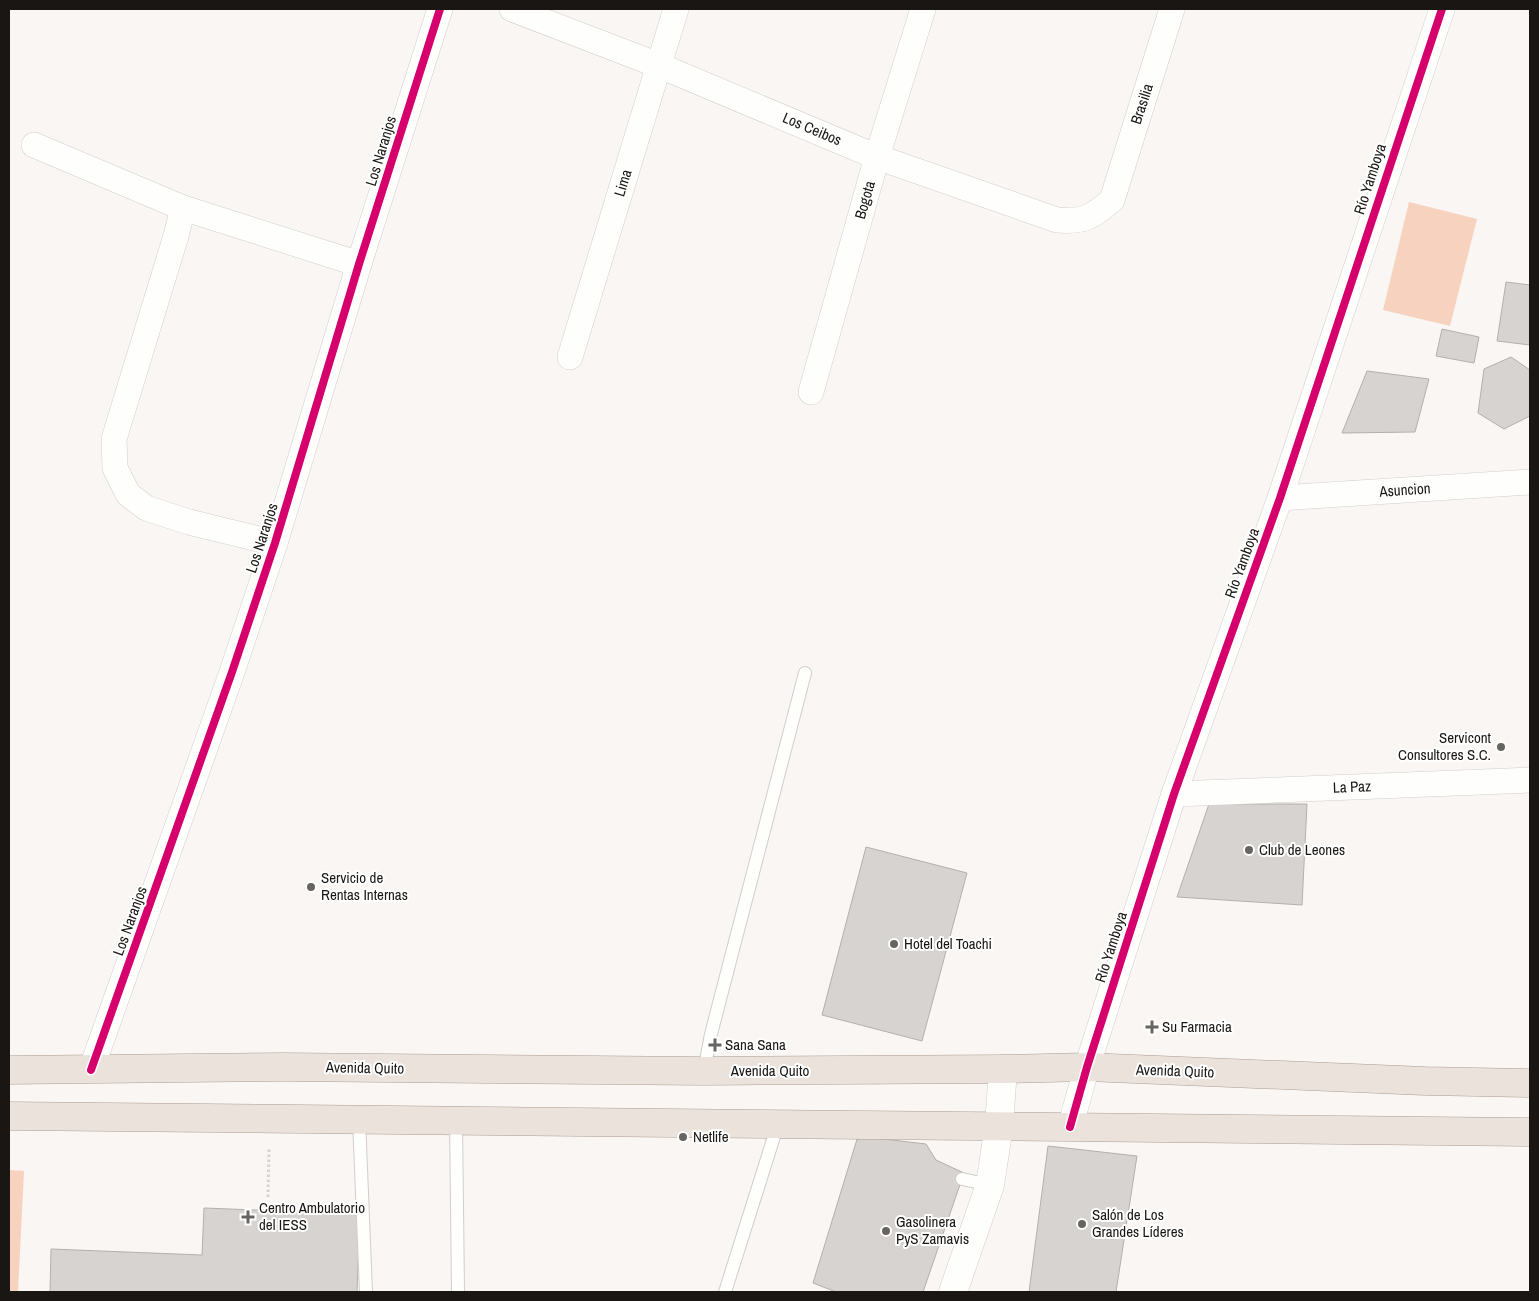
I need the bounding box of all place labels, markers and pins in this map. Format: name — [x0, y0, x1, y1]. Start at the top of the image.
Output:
place label: Servicont Consultores S.C. — [1398, 727, 1492, 765]
marker: Servicont Consultores S.C. — [1495, 741, 1507, 753]
place label: Club de Leones — [1259, 839, 1345, 860]
marker: Club de Leones — [1243, 844, 1255, 856]
place label: Servicio de Rentas Internas — [321, 867, 408, 905]
marker: Servicio de Rentas Internas — [305, 881, 317, 893]
place label: Hotel del Toachi — [904, 933, 992, 954]
marker: Hotel del Toachi — [888, 938, 900, 950]
place label: Su Farmacia — [1162, 1016, 1232, 1037]
marker: Su Farmacia — [1146, 1021, 1158, 1033]
place label: Sana Sana — [725, 1034, 786, 1055]
marker: Sana Sana — [709, 1039, 721, 1051]
place label: Netlife — [693, 1126, 729, 1147]
marker: Netlife — [677, 1131, 689, 1143]
place label: Centro Ambulatorio del IESS — [259, 1197, 365, 1235]
place label: Salón de Los Grandes Líderes — [1092, 1204, 1184, 1242]
marker: Centro Ambulatorio del IESS — [241, 1210, 255, 1224]
place label: Gasolinera PyS Zamavis — [896, 1211, 969, 1249]
marker: Salón de Los Grandes Líderes — [1076, 1218, 1088, 1230]
marker: Gasolinera PyS Zamavis — [880, 1225, 892, 1237]

